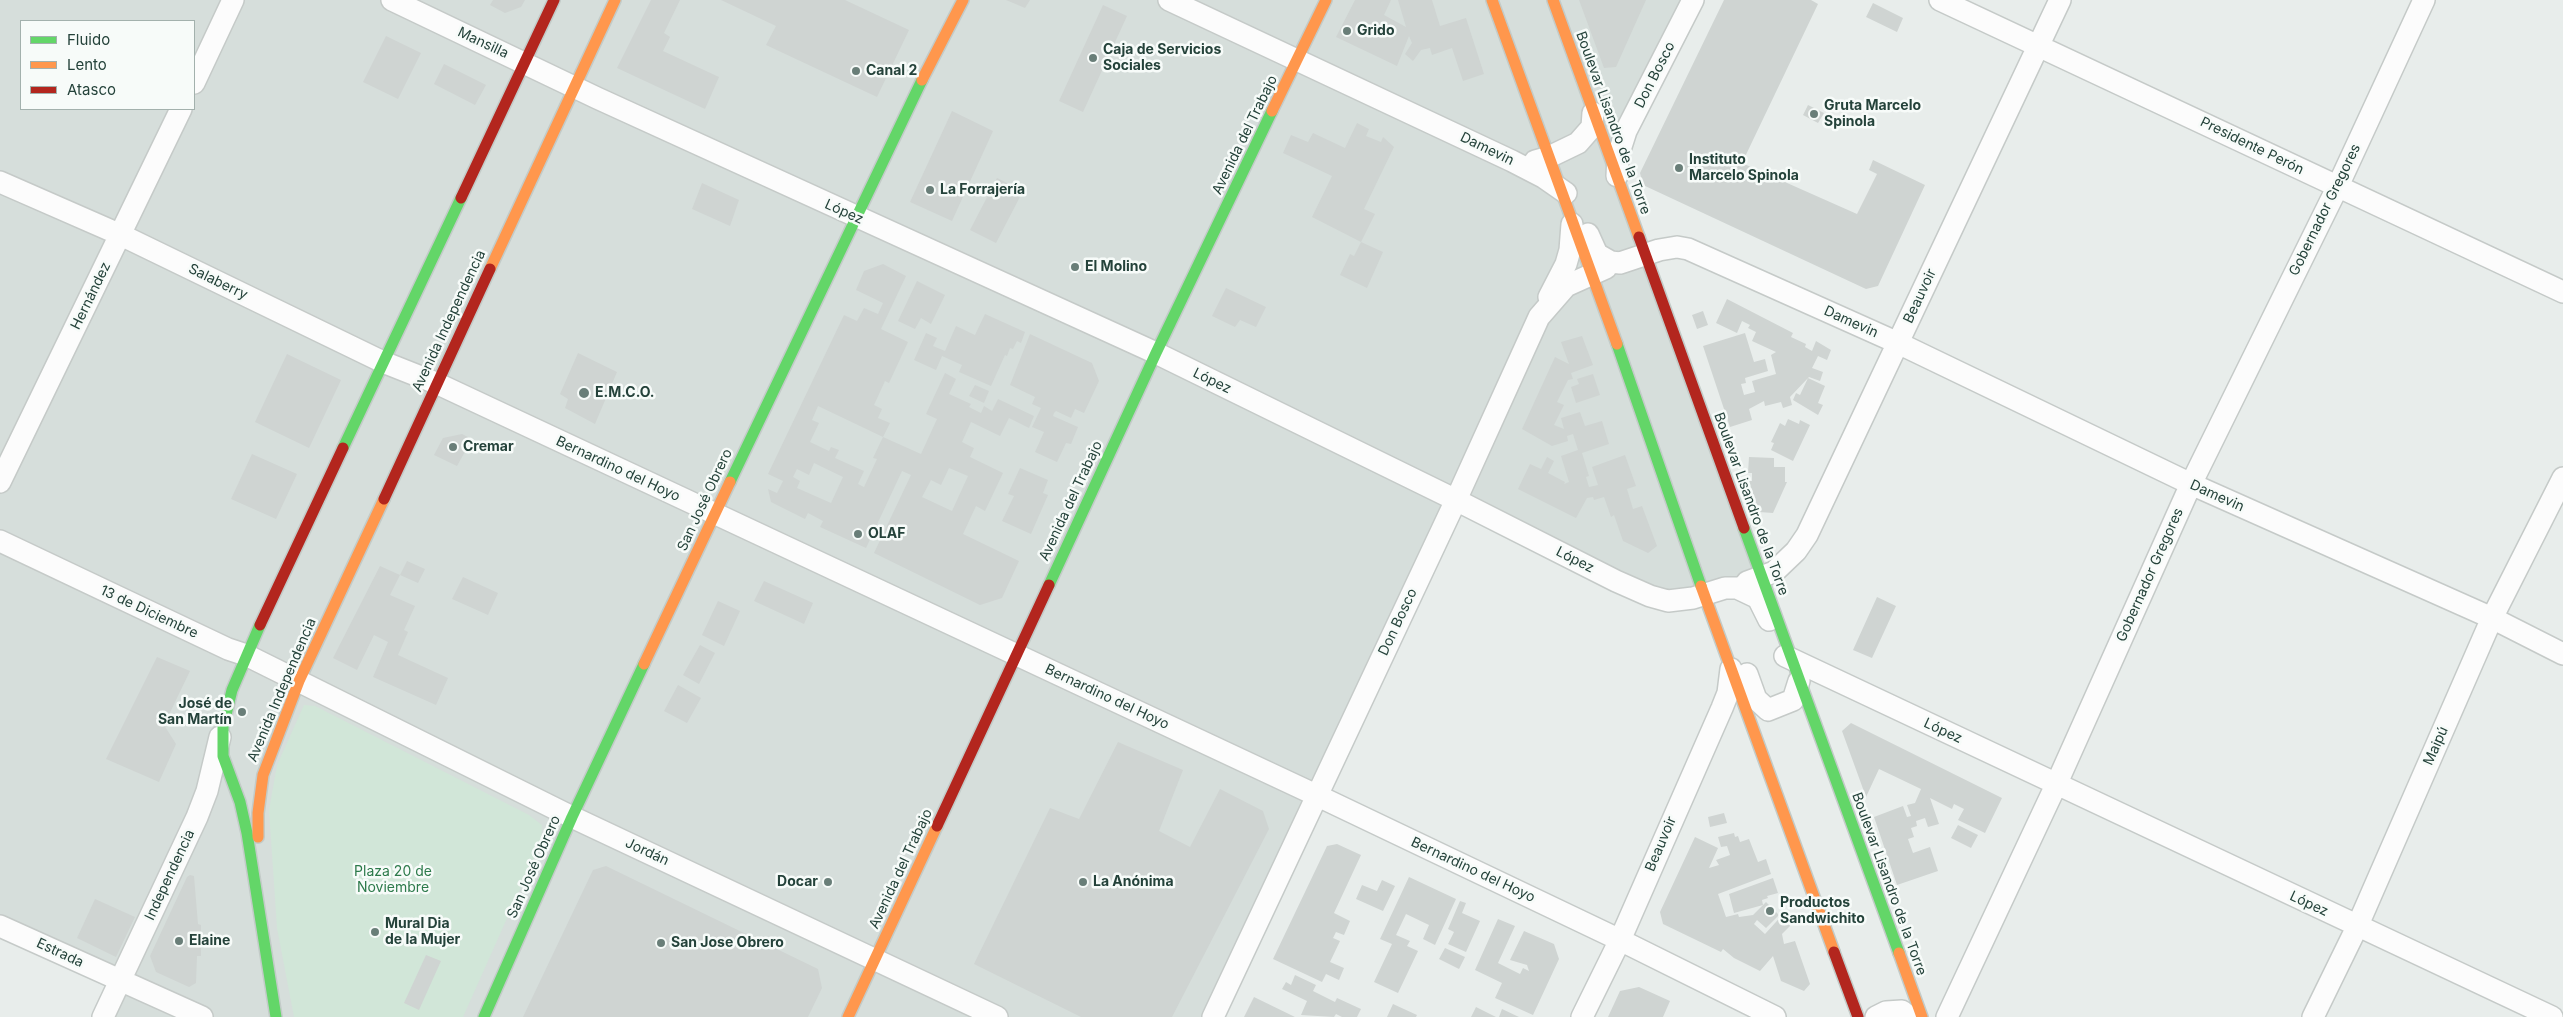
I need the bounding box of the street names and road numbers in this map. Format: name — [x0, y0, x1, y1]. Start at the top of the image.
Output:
street label: Mansilla — [455, 24, 511, 62]
street label: Boulevar Lisandro de la Torre — [1572, 29, 1654, 217]
street label: Don Bosco — [1631, 39, 1679, 111]
street label: Avenida del Trabajo — [1209, 73, 1281, 197]
street label: Presidente Perón — [2197, 114, 2307, 178]
street label: Damevin — [1457, 129, 1517, 169]
street label: Gobernador Gregores — [2286, 141, 2364, 279]
street label: López — [822, 196, 866, 228]
street label: Avenida Independencia — [409, 247, 489, 395]
street label: Hernández — [68, 260, 114, 332]
street label: Salaberry — [186, 260, 250, 304]
street label: Beauvoir — [1900, 266, 1940, 326]
street label: Damevin — [1821, 303, 1881, 341]
street label: López — [1190, 365, 1234, 397]
street label: Boulevar Lisandro de la Torre — [1710, 410, 1792, 598]
street label: Bernardino del Hoyo — [553, 433, 683, 505]
street label: Avenida del Trabajo — [1036, 438, 1106, 564]
street label: San José Obrero — [674, 446, 736, 554]
street label: Damevin — [2187, 477, 2247, 515]
street label: Gobernador Gregores — [2113, 506, 2187, 644]
street label: López — [1553, 543, 1597, 577]
street label: 13 de Diciembre — [97, 582, 201, 642]
street label: Don Bosco — [1375, 586, 1421, 658]
street label: Avenida Independencia — [244, 616, 320, 764]
street label: Bernardino del Hoyo — [1042, 661, 1172, 733]
street label: López — [1921, 715, 1965, 747]
street label: Maipú — [2420, 724, 2452, 768]
street label: Boulevar Lisandro de la Torre — [1848, 790, 1930, 978]
street label: Avenida del Trabajo — [866, 806, 936, 932]
street label: San José Obrero — [504, 813, 564, 921]
street label: Beauvoir — [1642, 814, 1680, 874]
street label: Independencia — [142, 827, 198, 923]
street label: Bernardino del Hoyo — [1408, 834, 1538, 906]
street label: Jordán — [623, 835, 671, 869]
street label: López — [2287, 888, 2331, 920]
street label: Estrada — [34, 935, 86, 971]

